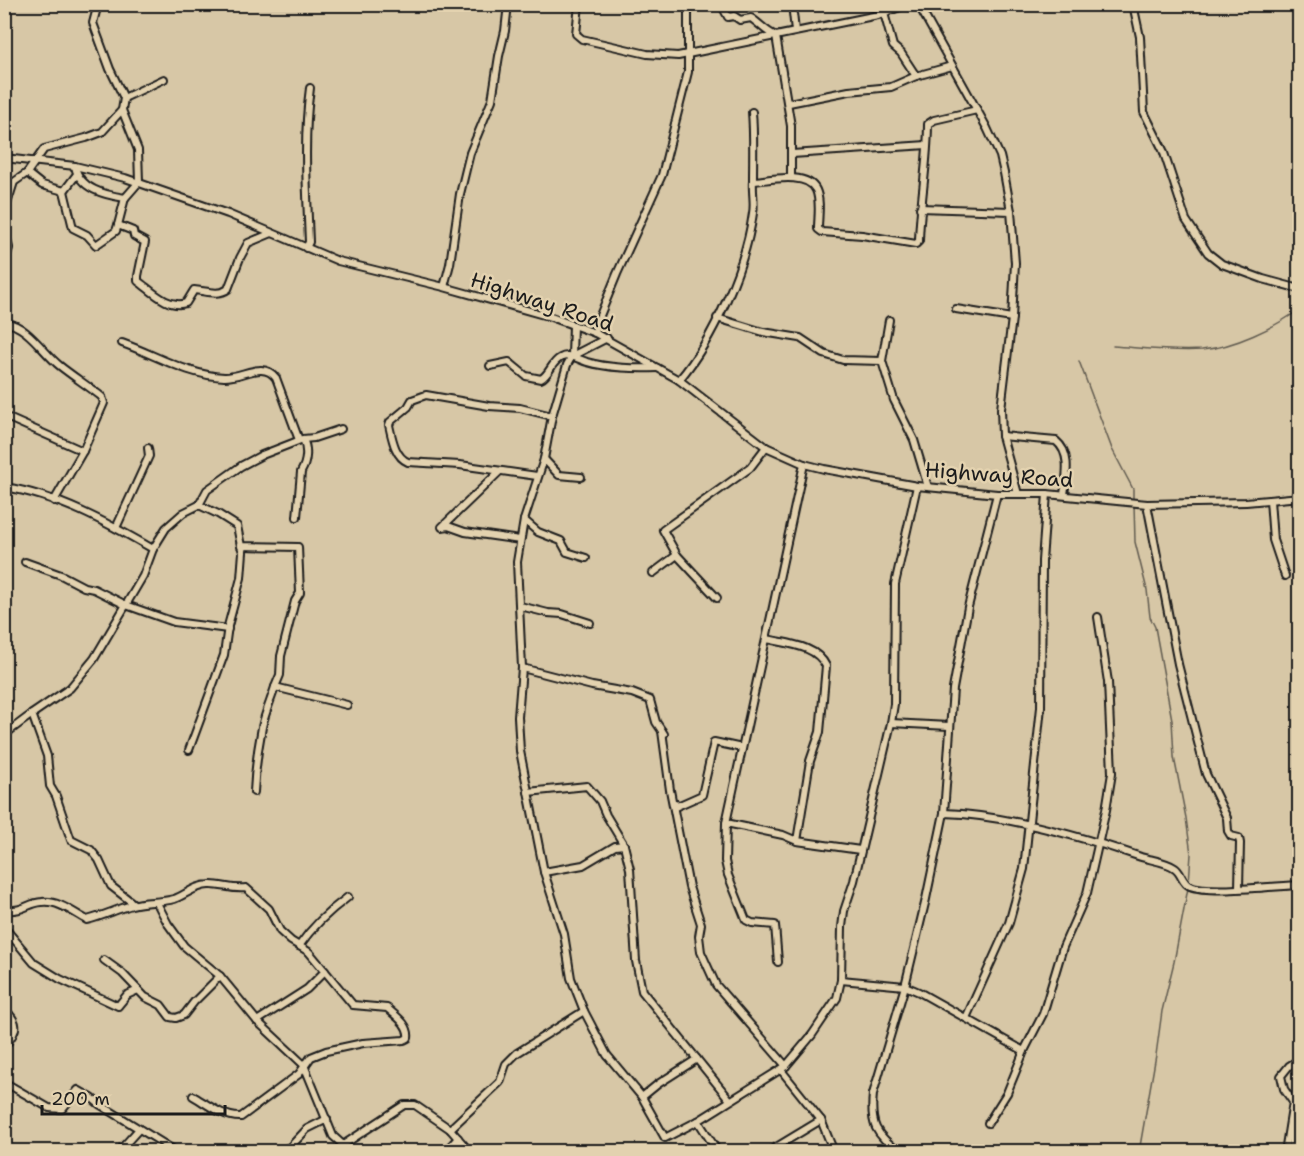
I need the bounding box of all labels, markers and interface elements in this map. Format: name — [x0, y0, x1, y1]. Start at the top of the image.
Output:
street label: Highway Road — [467, 266, 617, 338]
street label: Highway Road — [924, 456, 1074, 494]
scale bar — [42, 1078, 225, 1116]
text: 200 m — [51, 1087, 110, 1111]

